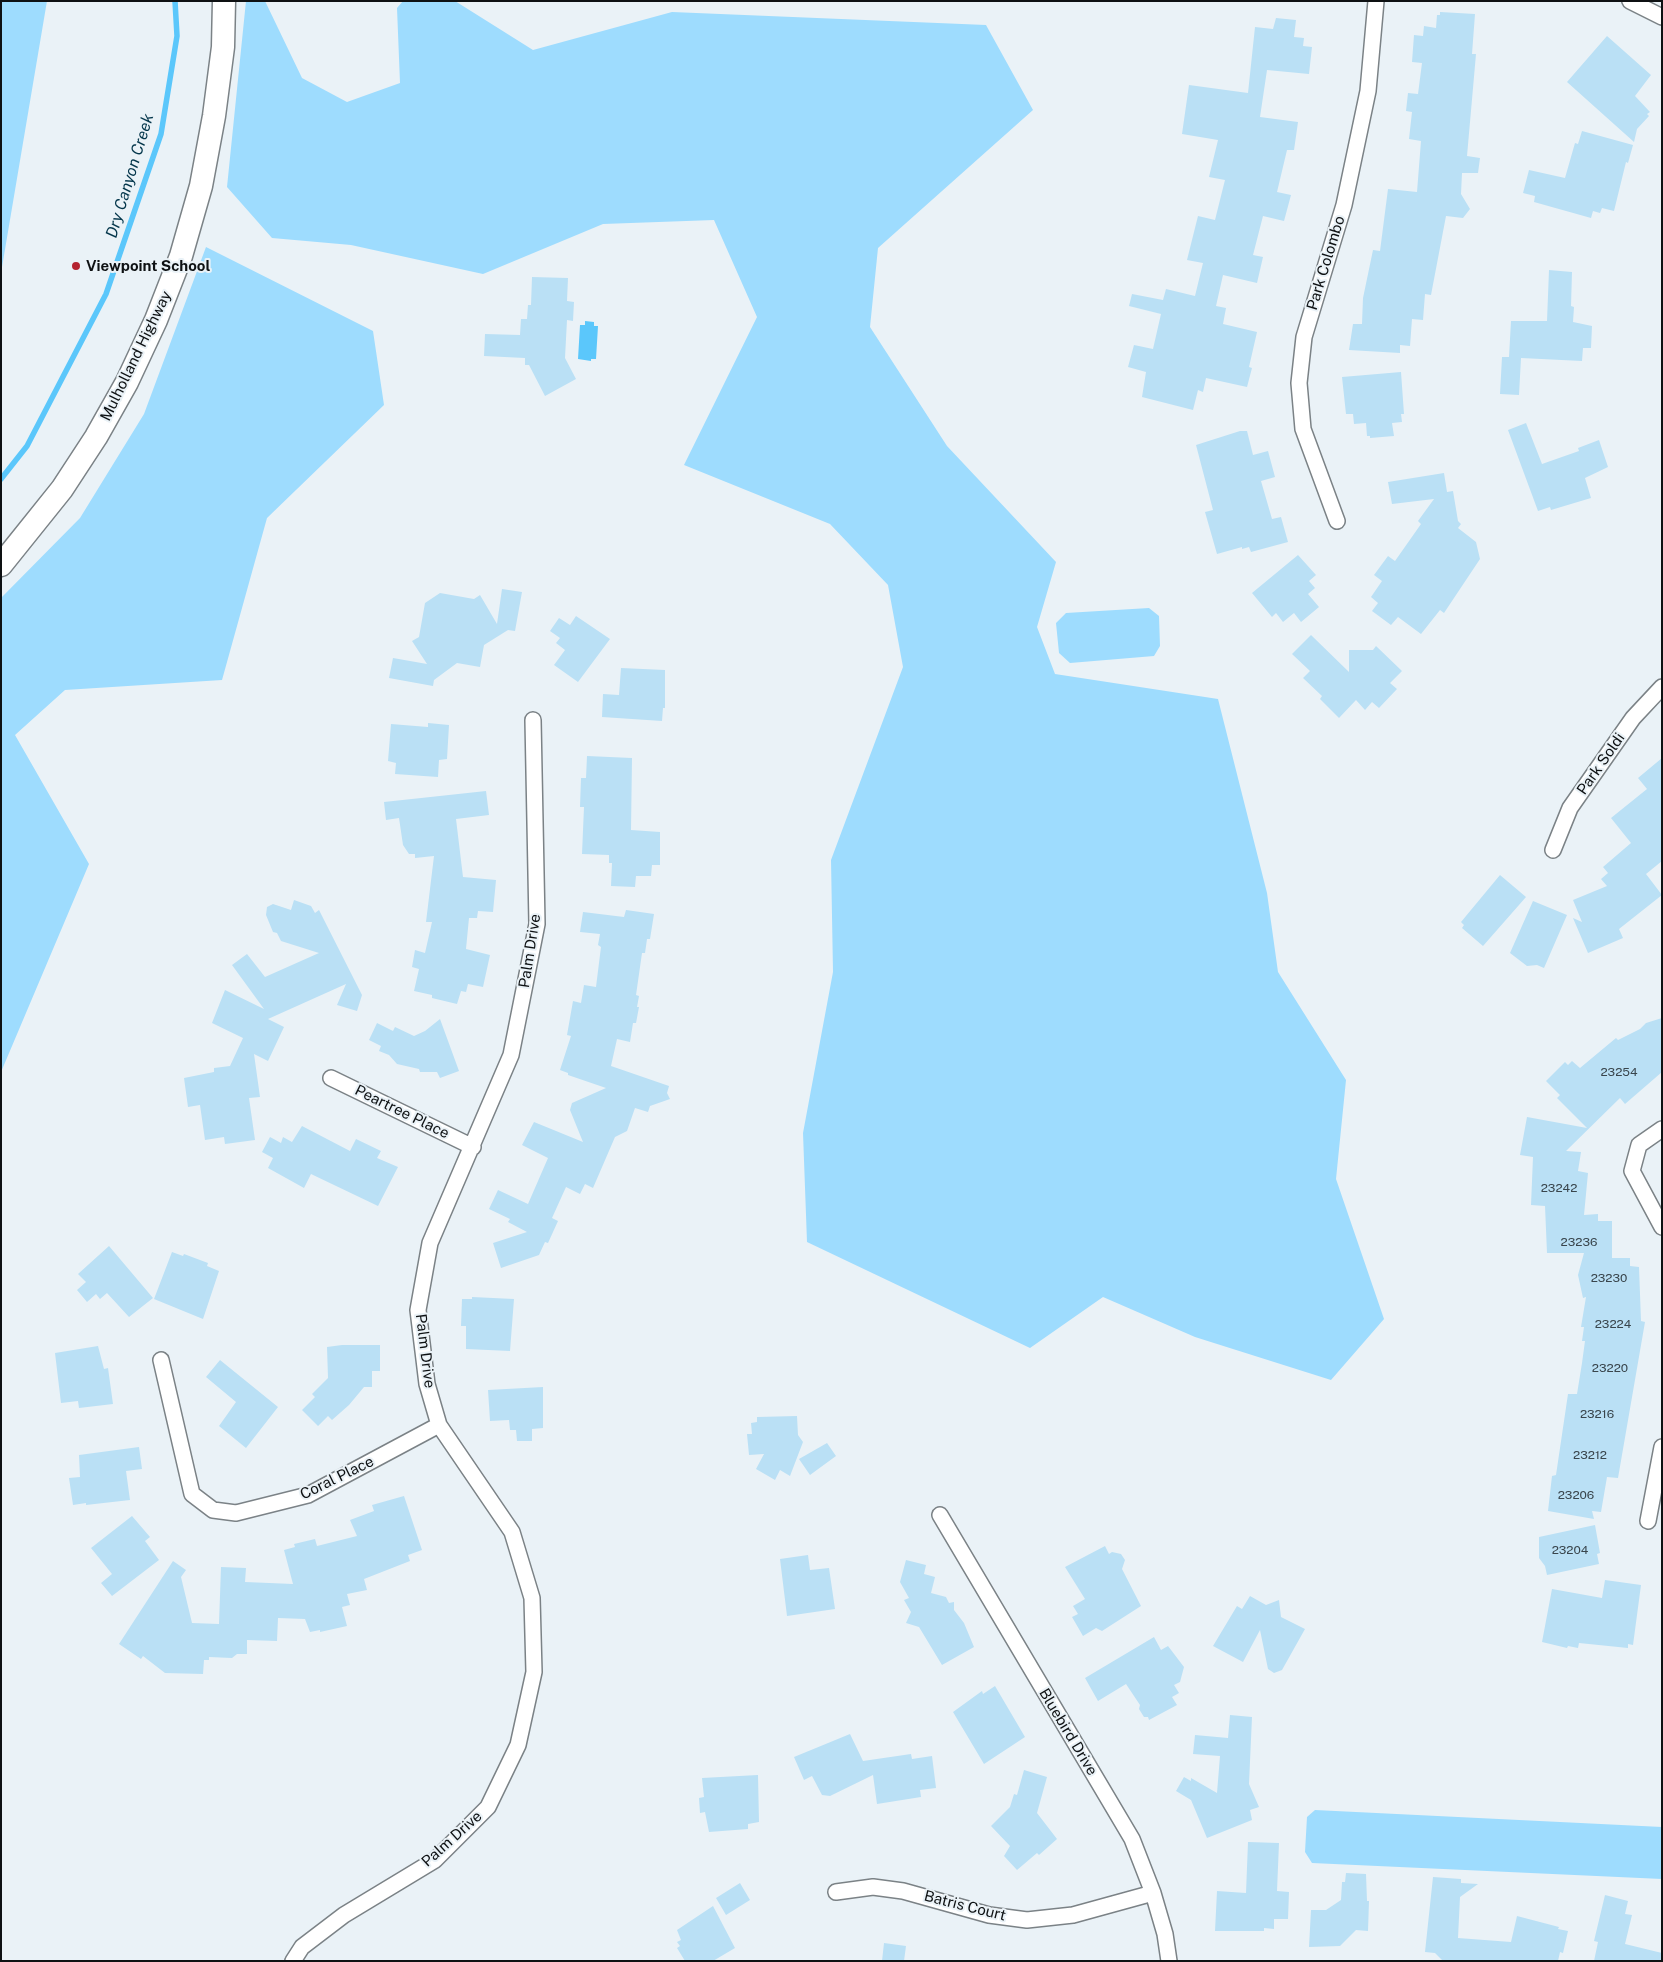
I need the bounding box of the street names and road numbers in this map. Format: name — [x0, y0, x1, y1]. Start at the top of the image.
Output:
street label: Park Colombo — [1303, 214, 1349, 312]
street label: Mulholland Highway — [97, 288, 175, 424]
street label: Park Soldi — [1573, 730, 1629, 798]
street label: Palm Drive — [515, 913, 545, 989]
street label: Peartree Place — [352, 1081, 452, 1143]
street label: Palm Drive — [412, 1313, 438, 1389]
street label: Coral Place — [297, 1452, 377, 1504]
street label: Bluebird Drive — [1035, 1685, 1101, 1779]
street label: Palm Drive — [418, 1807, 486, 1871]
street label: Batris Court — [922, 1887, 1008, 1925]

